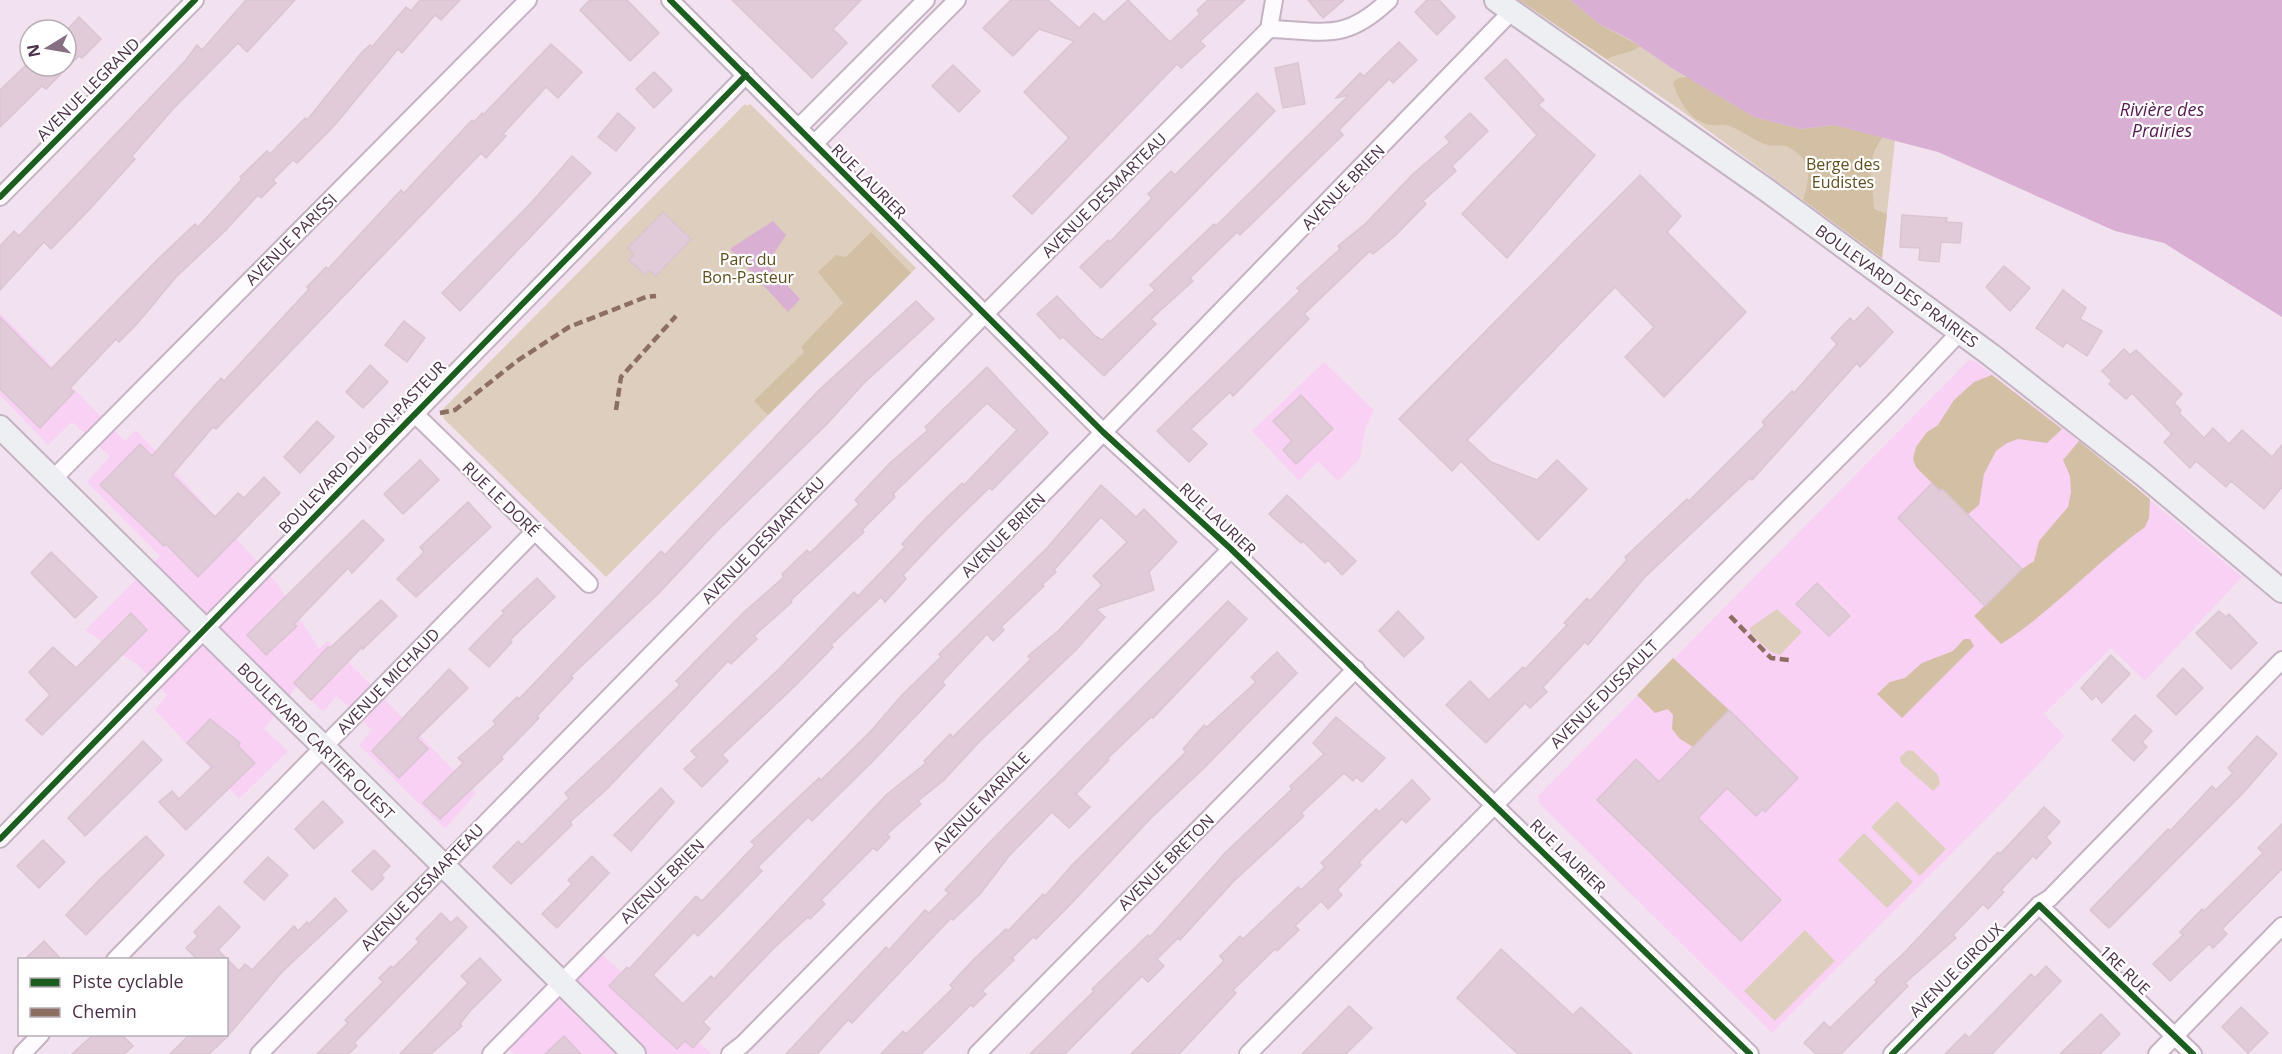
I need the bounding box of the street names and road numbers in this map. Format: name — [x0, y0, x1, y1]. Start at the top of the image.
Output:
street label: AVENUE LEGRAND — [32, 33, 144, 145]
street label: AVENUE DESMARTEAU — [1037, 128, 1171, 262]
street label: RUE LAURIER — [827, 139, 911, 223]
street label: AVENUE BRIEN — [1297, 139, 1389, 235]
street label: AVENUE PARISSI — [240, 188, 342, 290]
street label: BOULEVARD DES PRAIRIES — [1811, 219, 1983, 353]
street label: BOULEVARD DU BON-PASTEUR — [273, 356, 451, 538]
street label: RUE LE DORÉ — [458, 457, 544, 541]
street label: AVENUE DESMARTEAU — [697, 472, 829, 608]
street label: RUE LAURIER — [1175, 478, 1261, 560]
street label: AVENUE BRIEN — [956, 488, 1050, 582]
street label: AVENUE MICHAUD — [332, 623, 444, 739]
street label: AVENUE DUSSAULT — [1545, 635, 1663, 753]
street label: BOULEVARD CARTIER OUEST — [233, 658, 400, 825]
street label: AVENUE MARIALE — [927, 747, 1035, 857]
street label: AVENUE BRETON — [1113, 809, 1219, 915]
street label: RUE LAURIER — [1525, 814, 1611, 898]
street label: AVENUE DESMARTEAU — [356, 819, 488, 955]
street label: AVENUE BRIEN — [615, 834, 709, 928]
street label: AVENUE GIROUX — [1904, 918, 2008, 1022]
street label: 1RE RUE — [2095, 940, 2155, 1000]

